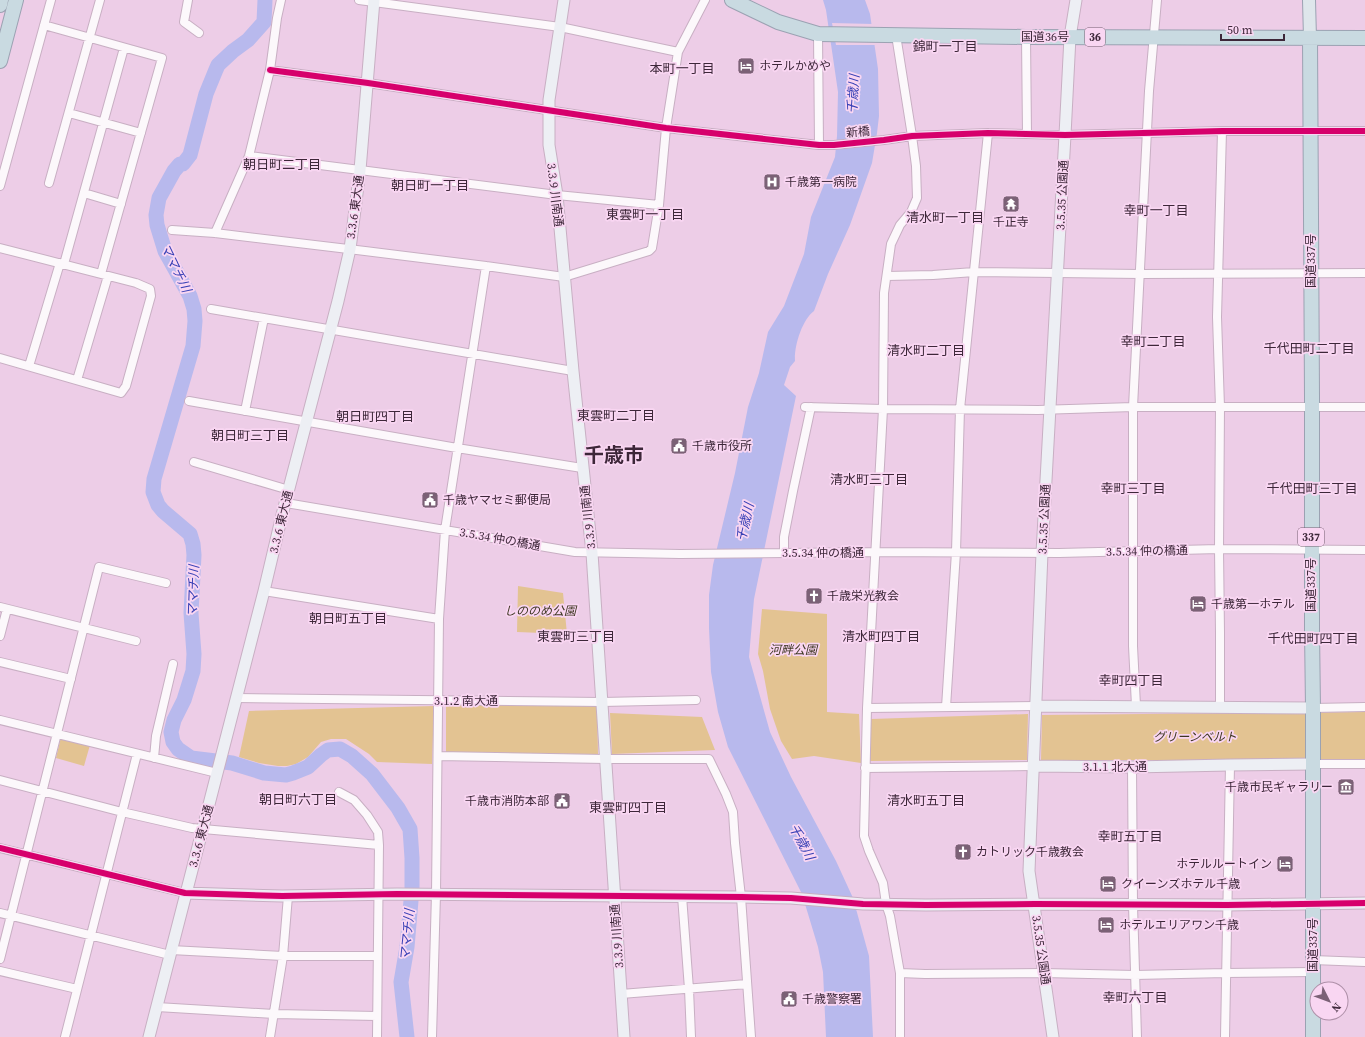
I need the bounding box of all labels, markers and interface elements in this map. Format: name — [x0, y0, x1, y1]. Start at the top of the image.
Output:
scale bar — [1221, 16, 1284, 42]
text: 50 m — [1227, 22, 1253, 38]
road number: 36 — [1085, 28, 1105, 46]
street label: 国道36号 — [1021, 29, 1069, 45]
district label: 錦町一丁目 — [912, 38, 978, 55]
hotel icon: ホテルかめや — [736, 56, 756, 76]
place label: ホテルかめや — [759, 58, 831, 74]
district label: 本町一丁目 — [649, 60, 715, 77]
water label: 千歳川 — [843, 72, 863, 114]
street label: 新橋 — [845, 123, 871, 141]
district label: 朝日町二丁目 — [243, 156, 321, 173]
street label: 3.5.35 公園通 — [1052, 160, 1072, 230]
street label: 3.3.9 川南通 — [543, 162, 567, 228]
hospital icon: 千歳第一病院 — [762, 172, 782, 192]
street label: 3.3.6 東大通 — [343, 174, 367, 240]
place label: 千歳第一病院 — [785, 174, 857, 190]
district label: 朝日町一丁目 — [391, 177, 469, 194]
temple icon: 千正寺 — [1001, 194, 1021, 214]
district label: 幸町一丁目 — [1123, 202, 1189, 219]
district label: 東雲町一丁目 — [606, 206, 684, 223]
district label: 清水町一丁目 — [906, 209, 984, 226]
place label: 千正寺 — [993, 214, 1029, 230]
street label: 国道337号 — [1303, 234, 1319, 288]
water label: ママチ川 — [157, 241, 196, 297]
district label: 幸町二丁目 — [1120, 333, 1186, 350]
district label: 千代田町二丁目 — [1263, 340, 1355, 357]
district label: 清水町二丁目 — [887, 342, 965, 359]
district label: 東雲町二丁目 — [577, 407, 655, 424]
district label: 朝日町四丁目 — [336, 408, 414, 425]
district label: 朝日町三丁目 — [211, 427, 289, 444]
public building icon: 千歳市役所 — [669, 436, 689, 456]
place label: 千歳市役所 — [692, 438, 752, 454]
district label: 千歳市 — [584, 441, 644, 469]
district label: 清水町三丁目 — [830, 471, 908, 488]
district label: 幸町三丁目 — [1100, 480, 1166, 497]
district label: 千代田町三丁目 — [1266, 480, 1358, 497]
street label: 3.3.9 川南通 — [577, 484, 599, 550]
street label: 3.5.35 公園通 — [1034, 484, 1054, 554]
street label: 3.3.6 東大通 — [265, 489, 297, 555]
public building icon: 千歳ヤマセミ郵便局 — [420, 490, 440, 510]
place label: 千歳ヤマセミ郵便局 — [443, 492, 551, 508]
water label: 千歳川 — [732, 499, 758, 543]
street label: 3.5.34 仲の橋通 — [458, 524, 542, 554]
road number: 337 — [1298, 528, 1324, 546]
street label: 3.5.34 仲の橋通 — [1106, 542, 1188, 560]
street label: 3.5.34 仲の橋通 — [782, 545, 864, 561]
street label: 国道337号 — [1303, 558, 1319, 612]
water label: ママチ川 — [184, 563, 202, 617]
church icon: 千歳栄光教会 — [804, 586, 824, 606]
place label: 千歳栄光教会 — [827, 588, 899, 604]
hotel icon: 千歳第一ホテル — [1188, 594, 1208, 614]
place label: 千歳第一ホテル — [1211, 596, 1295, 612]
park label: しののめ公園 — [504, 603, 578, 619]
district label: 朝日町五丁目 — [309, 610, 387, 627]
district label: 東雲町三丁目 — [537, 628, 615, 645]
district label: 清水町四丁目 — [842, 628, 920, 645]
district label: 千代田町四丁目 — [1267, 630, 1359, 647]
park label: 河畔公園 — [769, 642, 819, 658]
district label: 幸町四丁目 — [1098, 672, 1164, 689]
street label: 3.1.2 南大通 — [434, 693, 498, 709]
park label: グリーンベルト — [1153, 729, 1237, 745]
street label: 3.1.1 北大通 — [1083, 759, 1147, 775]
museum icon: 千歳市民ギャラリー — [1336, 777, 1356, 797]
place label: 千歳市民ギャラリー — [1225, 779, 1333, 795]
district label: 朝日町六丁目 — [259, 791, 337, 808]
public building icon: 千歳市消防本部 — [552, 791, 572, 811]
district label: 清水町五丁目 — [887, 792, 965, 809]
place label: 千歳市消防本部 — [465, 793, 549, 809]
district label: 東雲町四丁目 — [589, 799, 667, 816]
street label: 3.3.6 東大通 — [185, 803, 217, 869]
water label: 千歳川 — [785, 821, 820, 865]
district label: 幸町五丁目 — [1097, 828, 1163, 845]
church icon: カトリック千歳教会 — [953, 842, 973, 862]
place label: カトリック千歳教会 — [976, 844, 1084, 860]
hotel icon: ホテルルートイン — [1275, 854, 1295, 874]
place label: ホテルルートイン — [1176, 856, 1272, 872]
hotel icon: クイーンズホテル千歳 — [1098, 874, 1118, 894]
place label: クイーンズホテル千歳 — [1121, 876, 1240, 892]
street label: 3.3.9 川南通 — [607, 904, 627, 968]
water label: ママチ川 — [396, 906, 418, 962]
street label: 3.5.35 公園通 — [1028, 914, 1054, 986]
hotel icon: ホテルエリアワン千歳 — [1096, 915, 1116, 935]
place label: ホテルエリアワン千歳 — [1119, 917, 1239, 933]
street label: 国道337号 — [1305, 918, 1321, 972]
north arrow — [1309, 981, 1349, 1021]
public building icon: 千歳警察署 — [779, 989, 799, 1009]
district label: 幸町六丁目 — [1102, 989, 1168, 1006]
place label: 千歳警察署 — [802, 991, 862, 1007]
text: N — [1328, 999, 1344, 1015]

